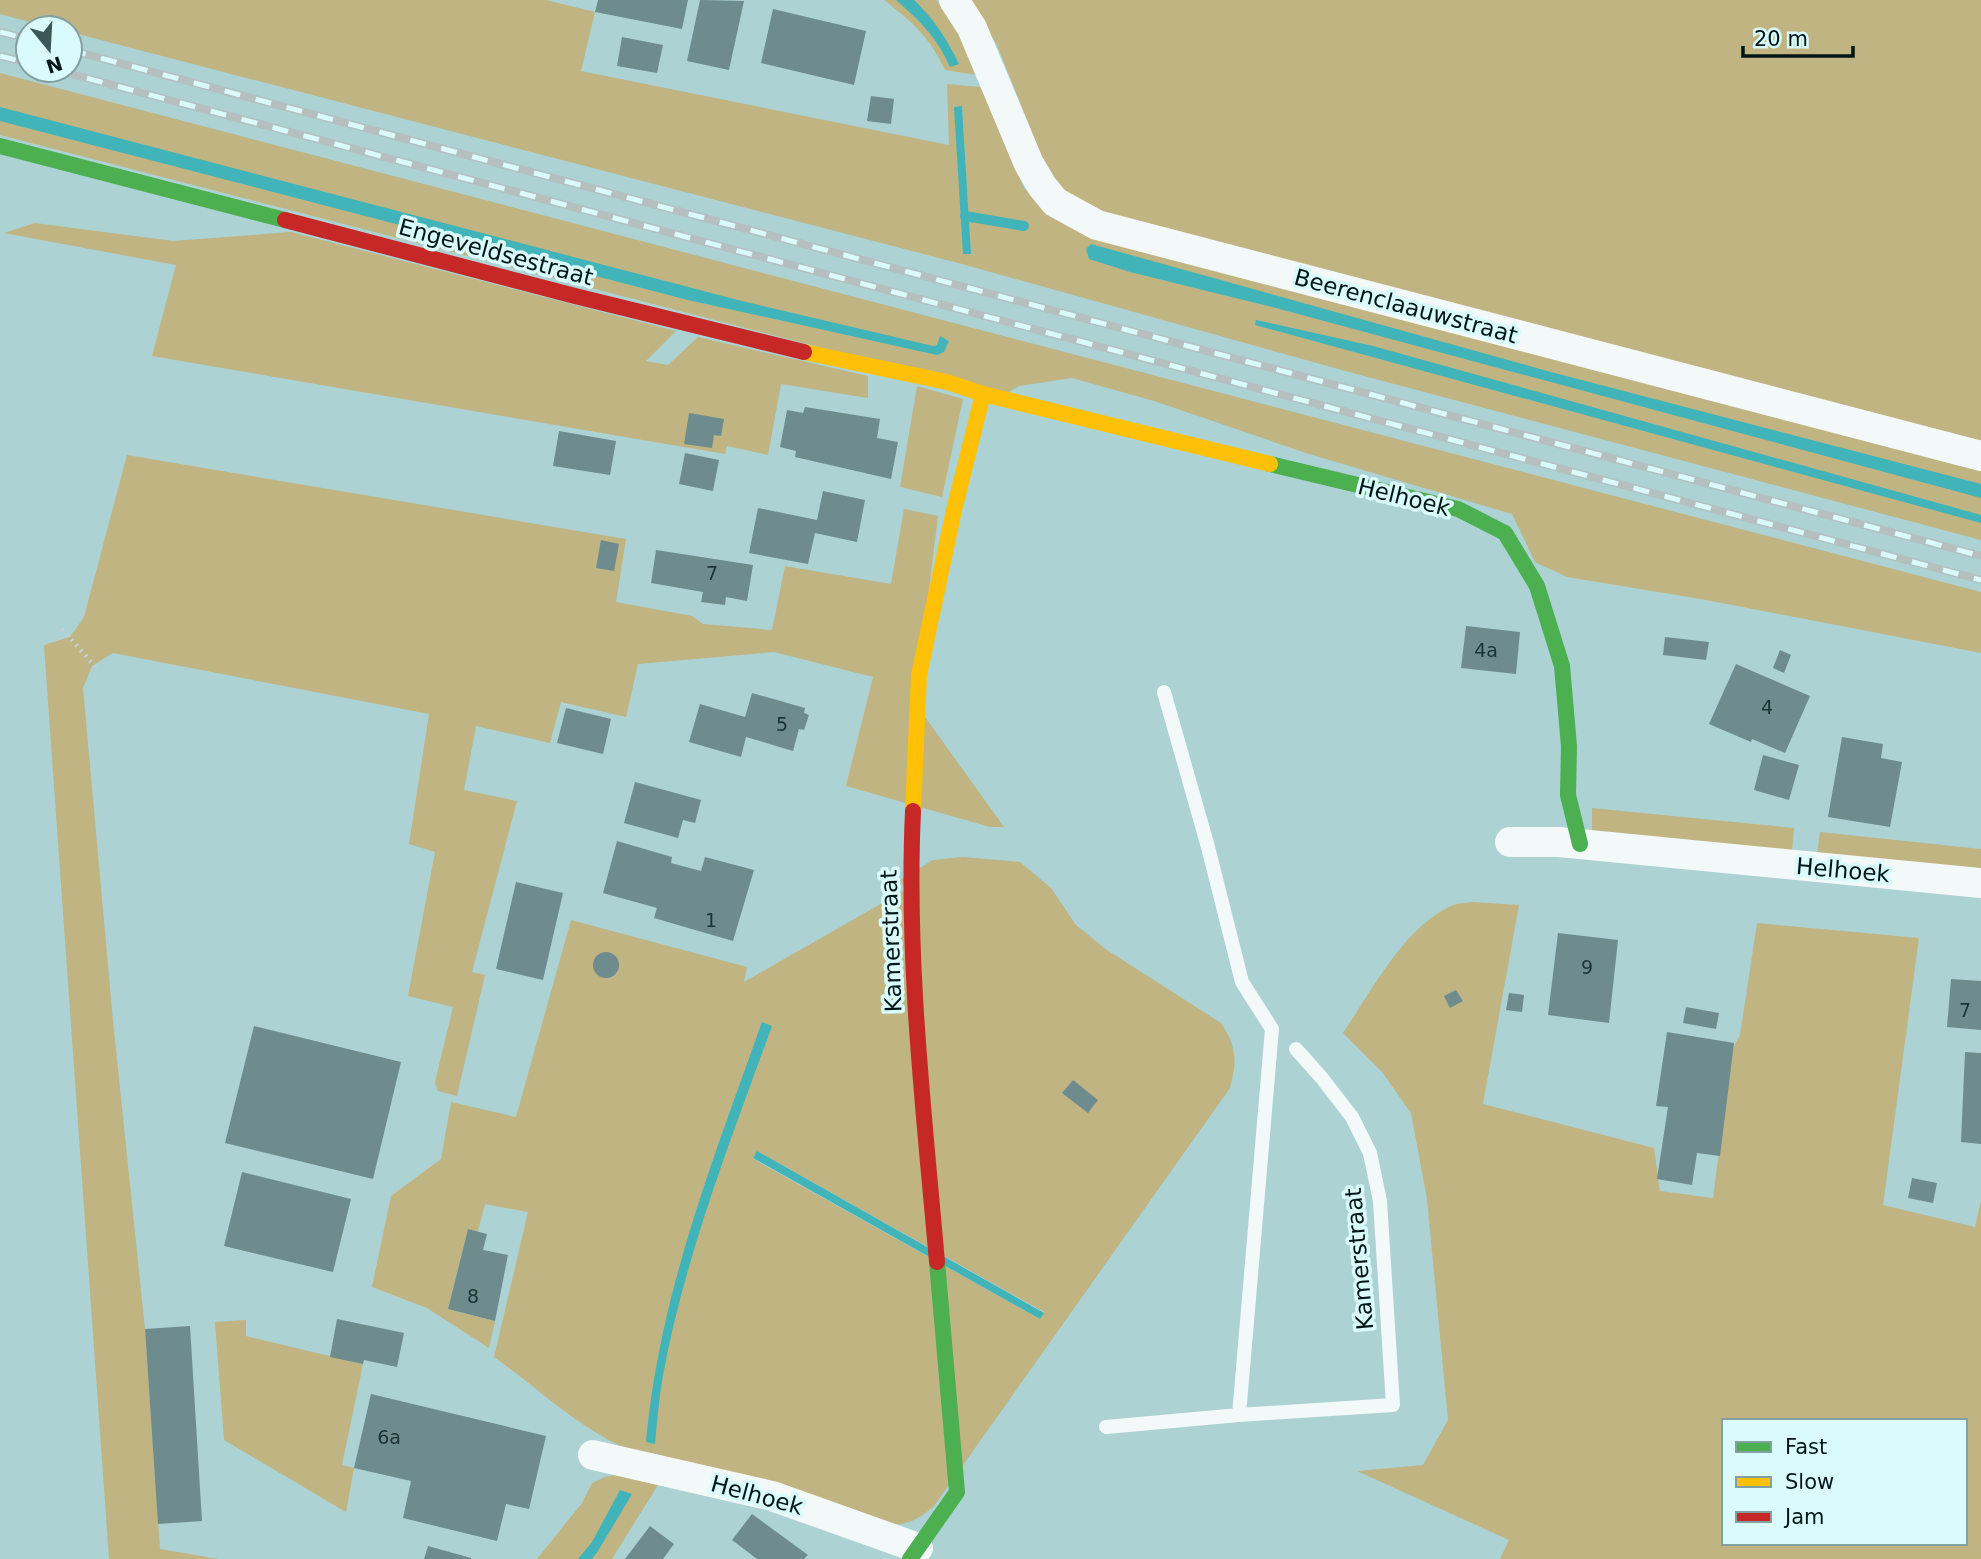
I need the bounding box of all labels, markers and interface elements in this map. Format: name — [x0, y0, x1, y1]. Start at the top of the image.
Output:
north arrow — [14, 14, 84, 84]
scale bar — [1743, 14, 1853, 58]
text: 20 m — [1754, 27, 1808, 51]
text: N — [43, 52, 65, 78]
street label: Engeveldsestraat — [396, 214, 596, 290]
street label: Beerenclaauwstraat — [1292, 264, 1520, 348]
street label: Helhoek — [1355, 473, 1453, 521]
house number: 7 — [706, 562, 718, 584]
house number: 4a — [1474, 639, 1498, 661]
house number: 4 — [1761, 696, 1773, 718]
house number: 5 — [776, 713, 788, 735]
street label: Helhoek — [1795, 853, 1892, 887]
street label: Kamerstraat — [876, 869, 906, 1013]
house number: 1 — [705, 909, 717, 931]
house number: 9 — [1581, 956, 1593, 978]
house number: 7 — [1959, 999, 1971, 1021]
street label: Kamerstraat — [1340, 1187, 1378, 1331]
house number: 8 — [467, 1285, 479, 1307]
legend — [1722, 1419, 1967, 1545]
house number: 6a — [377, 1426, 401, 1448]
text: Fast — [1785, 1435, 1827, 1459]
street label: Helhoek — [708, 1470, 806, 1520]
text: Slow — [1785, 1470, 1834, 1494]
text: Jam — [1783, 1505, 1825, 1529]

